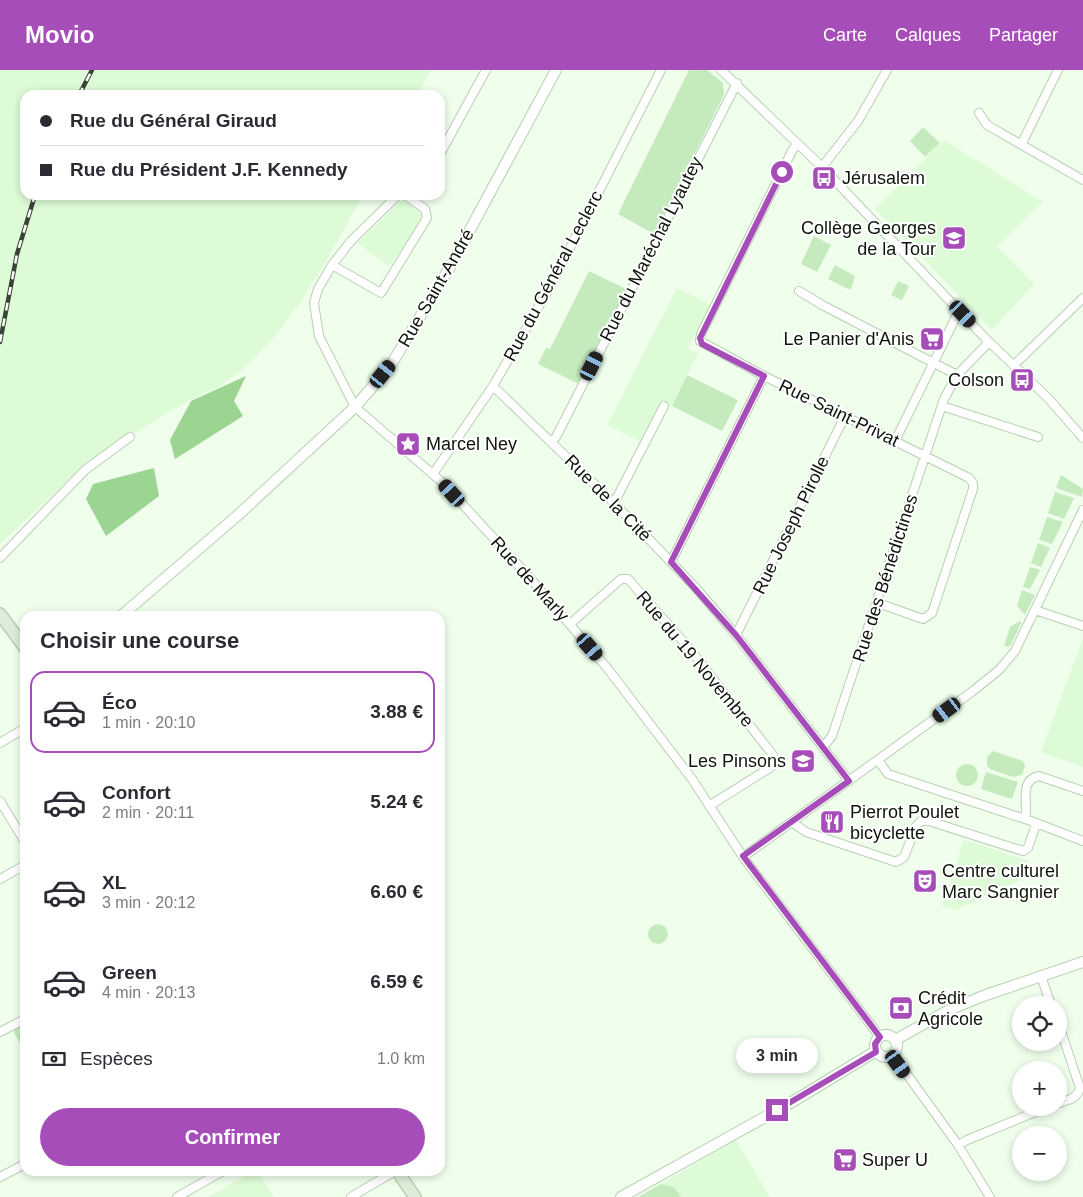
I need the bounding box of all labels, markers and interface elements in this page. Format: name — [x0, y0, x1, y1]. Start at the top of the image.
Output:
text: Movio — [25, 21, 94, 48]
text: Carte — [823, 25, 867, 45]
text: Calques — [895, 25, 961, 45]
text: Partager — [989, 25, 1058, 45]
text: Rue du Général Giraud — [70, 110, 277, 131]
street label: Rue du Maréchal Lyautey — [596, 153, 706, 345]
text: Rue du Président J.F. Kennedy — [70, 159, 348, 180]
route start — [771, 161, 793, 183]
bus stop icon: Jérusalem — [811, 165, 837, 191]
place label: Jérusalem — [842, 168, 925, 188]
street label: Rue du Général Leclerc — [500, 187, 606, 365]
place label: Collège Georges de la Tour — [801, 218, 936, 259]
street label: Rue Saint-André — [394, 225, 478, 351]
school or university icon: Collège Georges de la Tour — [941, 225, 967, 251]
car — [947, 298, 978, 330]
supermarket icon: Le Panier d'Anis — [919, 326, 945, 352]
place label: Le Panier d'Anis — [783, 329, 914, 349]
car — [578, 349, 605, 383]
car — [367, 358, 398, 390]
bus stop icon: Colson — [1009, 367, 1035, 393]
place label: Colson — [948, 370, 1004, 390]
street label: Rue Saint-Privat — [776, 375, 902, 451]
place icon: Marcel Ney — [395, 431, 421, 457]
place label: Marcel Ney — [426, 434, 517, 454]
street label: Rue de la Cité — [561, 451, 655, 545]
street label: Rue Joseph Pirolle — [749, 453, 833, 597]
car — [436, 477, 467, 509]
street label: Rue des Bénédictines — [848, 492, 922, 664]
street label: Rue de Marly — [487, 533, 573, 625]
street label: Rue du 19 Novembre — [632, 587, 758, 731]
text: Choisir une course — [40, 628, 239, 653]
car — [574, 631, 605, 663]
icon: car — [42, 690, 87, 735]
text: Éco — [102, 692, 137, 713]
car — [930, 695, 963, 725]
text: 3.88 € — [370, 701, 423, 722]
text: 1 min · 20:10 — [102, 714, 195, 731]
school or university icon: Les Pinsons — [790, 748, 816, 774]
place label: Les Pinsons — [688, 751, 786, 771]
icon: car — [42, 780, 87, 825]
text: Confort — [102, 782, 171, 803]
text: 5.24 € — [370, 791, 423, 812]
place label: Pierrot Poulet bicyclette — [850, 802, 959, 843]
text: 2 min · 20:11 — [102, 804, 194, 821]
restaurant icon: Pierrot Poulet bicyclette — [819, 809, 845, 835]
place label: Centre culturel Marc Sangnier — [942, 861, 1059, 902]
theatre icon: Centre culturel Marc Sangnier — [912, 868, 938, 894]
icon: car — [42, 870, 87, 915]
text: XL — [102, 872, 126, 893]
text: 6.60 € — [370, 881, 423, 902]
text: 3 min · 20:12 — [102, 894, 195, 911]
icon: car — [42, 960, 87, 1005]
text: Green — [102, 962, 157, 983]
text: 6.59 € — [370, 971, 423, 992]
text: 4 min · 20:13 — [102, 984, 195, 1001]
place label: Crédit Agricole — [918, 988, 983, 1029]
bank icon: Crédit Agricole — [888, 995, 914, 1021]
map controls — [1012, 996, 1067, 1181]
button: locate — [1012, 996, 1067, 1051]
callout: 3 min — [736, 1038, 818, 1072]
icon: cash — [40, 1045, 68, 1073]
text: 3 min — [756, 1047, 798, 1064]
car — [883, 1047, 912, 1081]
text: Espèces — [80, 1048, 153, 1069]
text: 1.0 km — [377, 1050, 425, 1067]
button: + — [1012, 1061, 1067, 1116]
route end — [766, 1099, 788, 1121]
button: Confirmer — [40, 1108, 425, 1166]
button: − — [1012, 1126, 1067, 1181]
supermarket icon: Super U — [832, 1147, 858, 1173]
place label: Super U — [862, 1150, 928, 1170]

